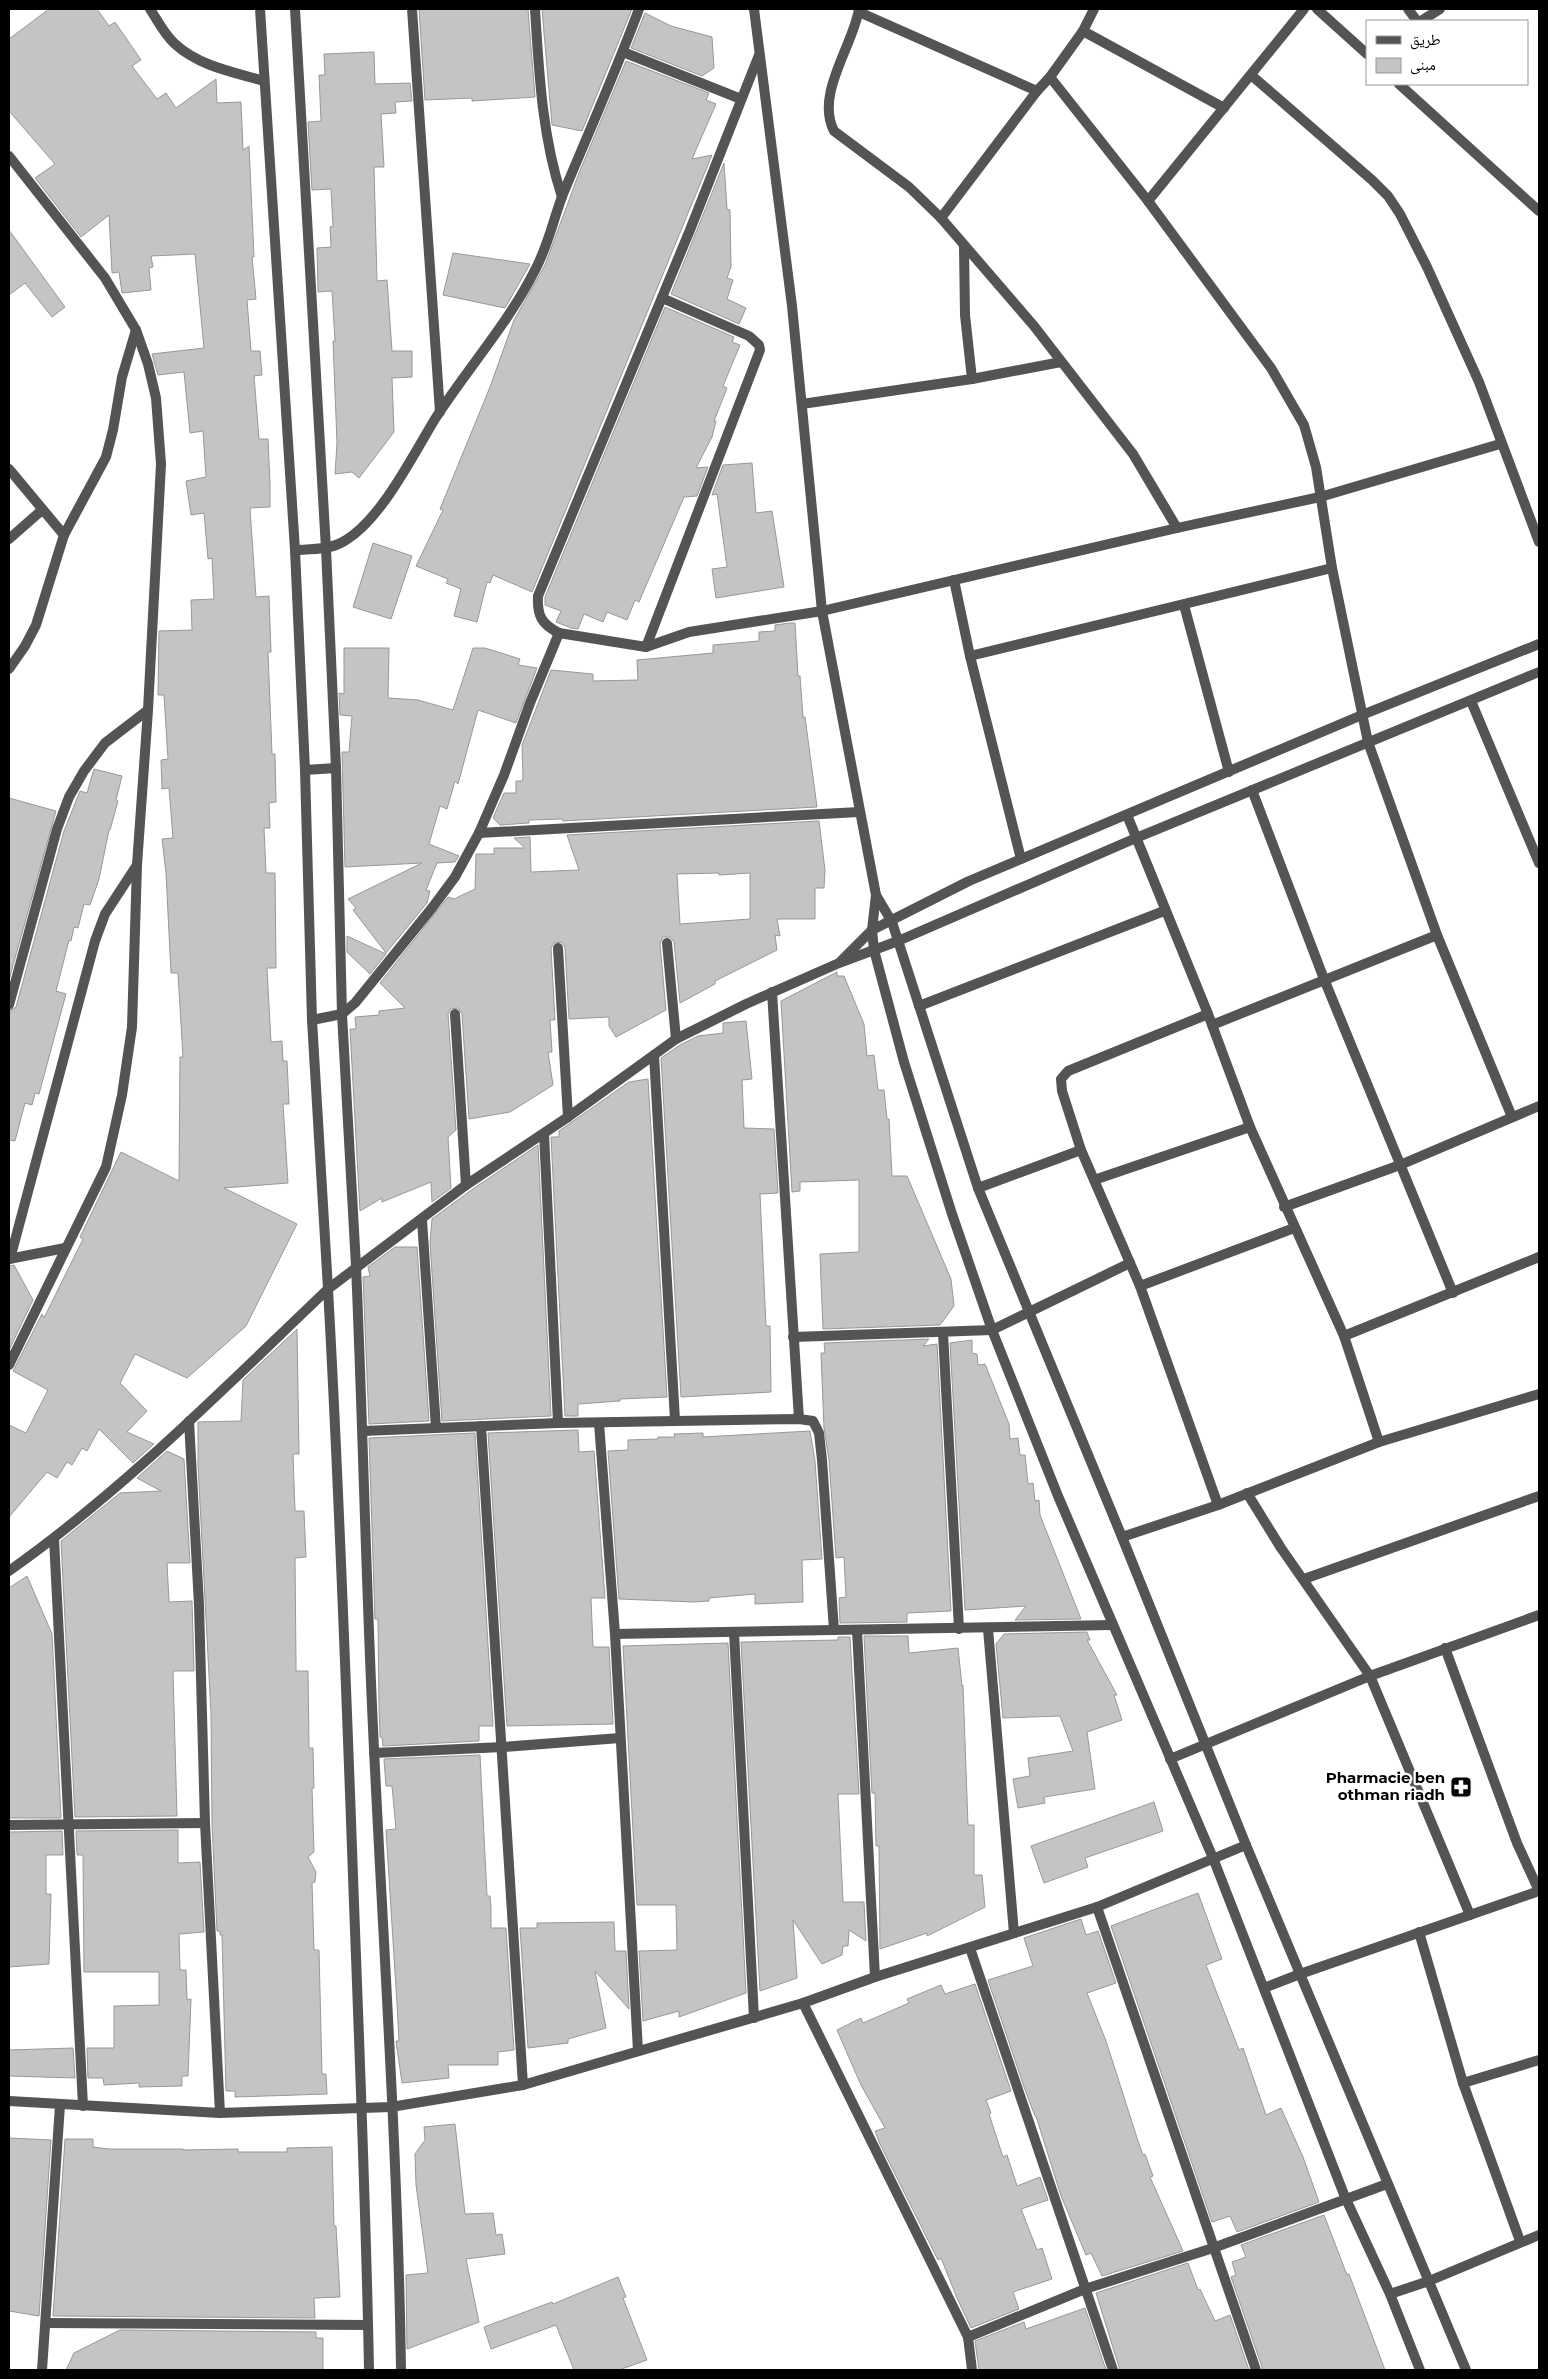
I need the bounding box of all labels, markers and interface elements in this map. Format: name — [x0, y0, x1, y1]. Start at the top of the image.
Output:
legend — [1366, 20, 1528, 85]
text: طريق — [1410, 30, 1441, 50]
text: مبنى — [1410, 55, 1436, 75]
place label: Pharmacie ben othman riadh — [1326, 1768, 1445, 1804]
pharmacy icon: Pharmacie ben othman riadh — [1449, 1775, 1473, 1799]

